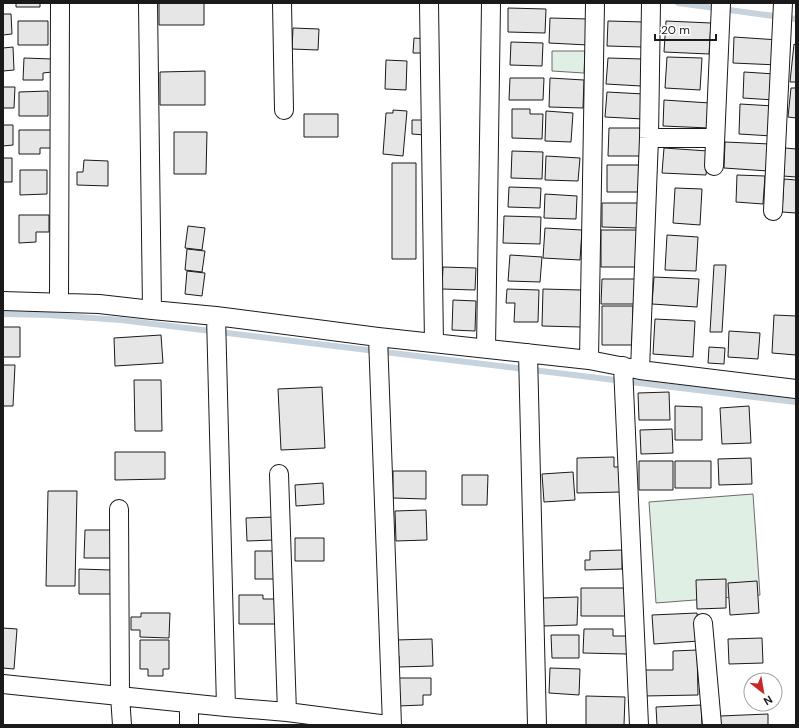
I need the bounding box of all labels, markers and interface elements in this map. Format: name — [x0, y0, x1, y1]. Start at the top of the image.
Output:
scale bar — [655, 16, 716, 42]
text: 20 m — [661, 22, 690, 38]
north arrow — [743, 672, 783, 712]
text: N — [761, 693, 775, 709]

